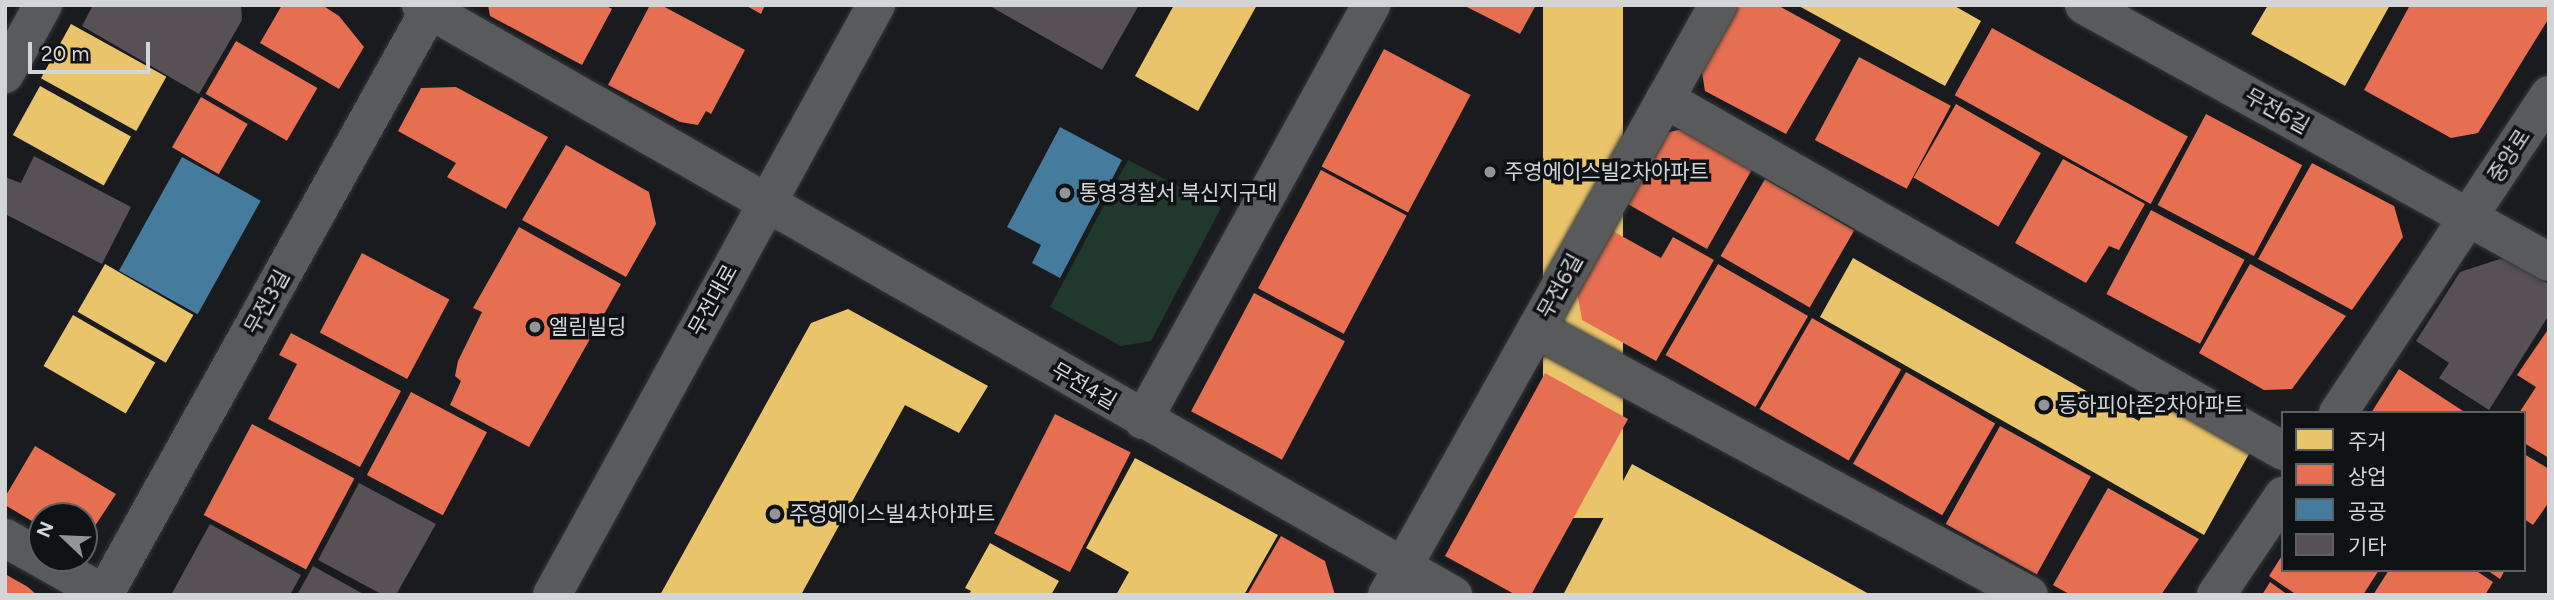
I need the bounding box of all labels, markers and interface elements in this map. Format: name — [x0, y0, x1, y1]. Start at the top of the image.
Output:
scale bar — [32, 28, 154, 72]
text: 20 m — [41, 41, 89, 66]
street label: 무전6길 — [2240, 83, 2314, 139]
street label: 중앙로 — [2483, 125, 2535, 187]
place label: 주영에이스빌2차아파트 — [1504, 159, 1709, 185]
marker: 주영에이스빌2차아파트 — [1482, 164, 1498, 180]
place label: 통영경찰서 북신지구대 — [1079, 180, 1277, 206]
marker: 통영경찰서 북신지구대 — [1057, 185, 1073, 201]
street label: 무전6길 — [1532, 249, 1588, 323]
street label: 무전대로 — [683, 260, 743, 340]
street label: 무전3길 — [239, 266, 295, 338]
place label: 엘림빌딩 — [549, 314, 626, 340]
marker: 엘림빌딩 — [527, 319, 543, 335]
street label: 무전4길 — [1047, 357, 1121, 415]
place label: 동하피아존2차아파트 — [2058, 392, 2244, 418]
marker: 동하피아존2차아파트 — [2036, 397, 2052, 413]
legend — [2281, 411, 2526, 572]
text: 주거 — [2348, 429, 2387, 454]
text: 상업 — [2348, 464, 2387, 489]
text: 공공 — [2348, 499, 2387, 524]
place label: 주영에이스빌4차아파트 — [789, 501, 995, 527]
north arrow — [28, 502, 98, 572]
marker: 주영에이스빌4차아파트 — [767, 506, 783, 522]
text: N — [32, 518, 59, 541]
text: 기타 — [2348, 534, 2387, 559]

